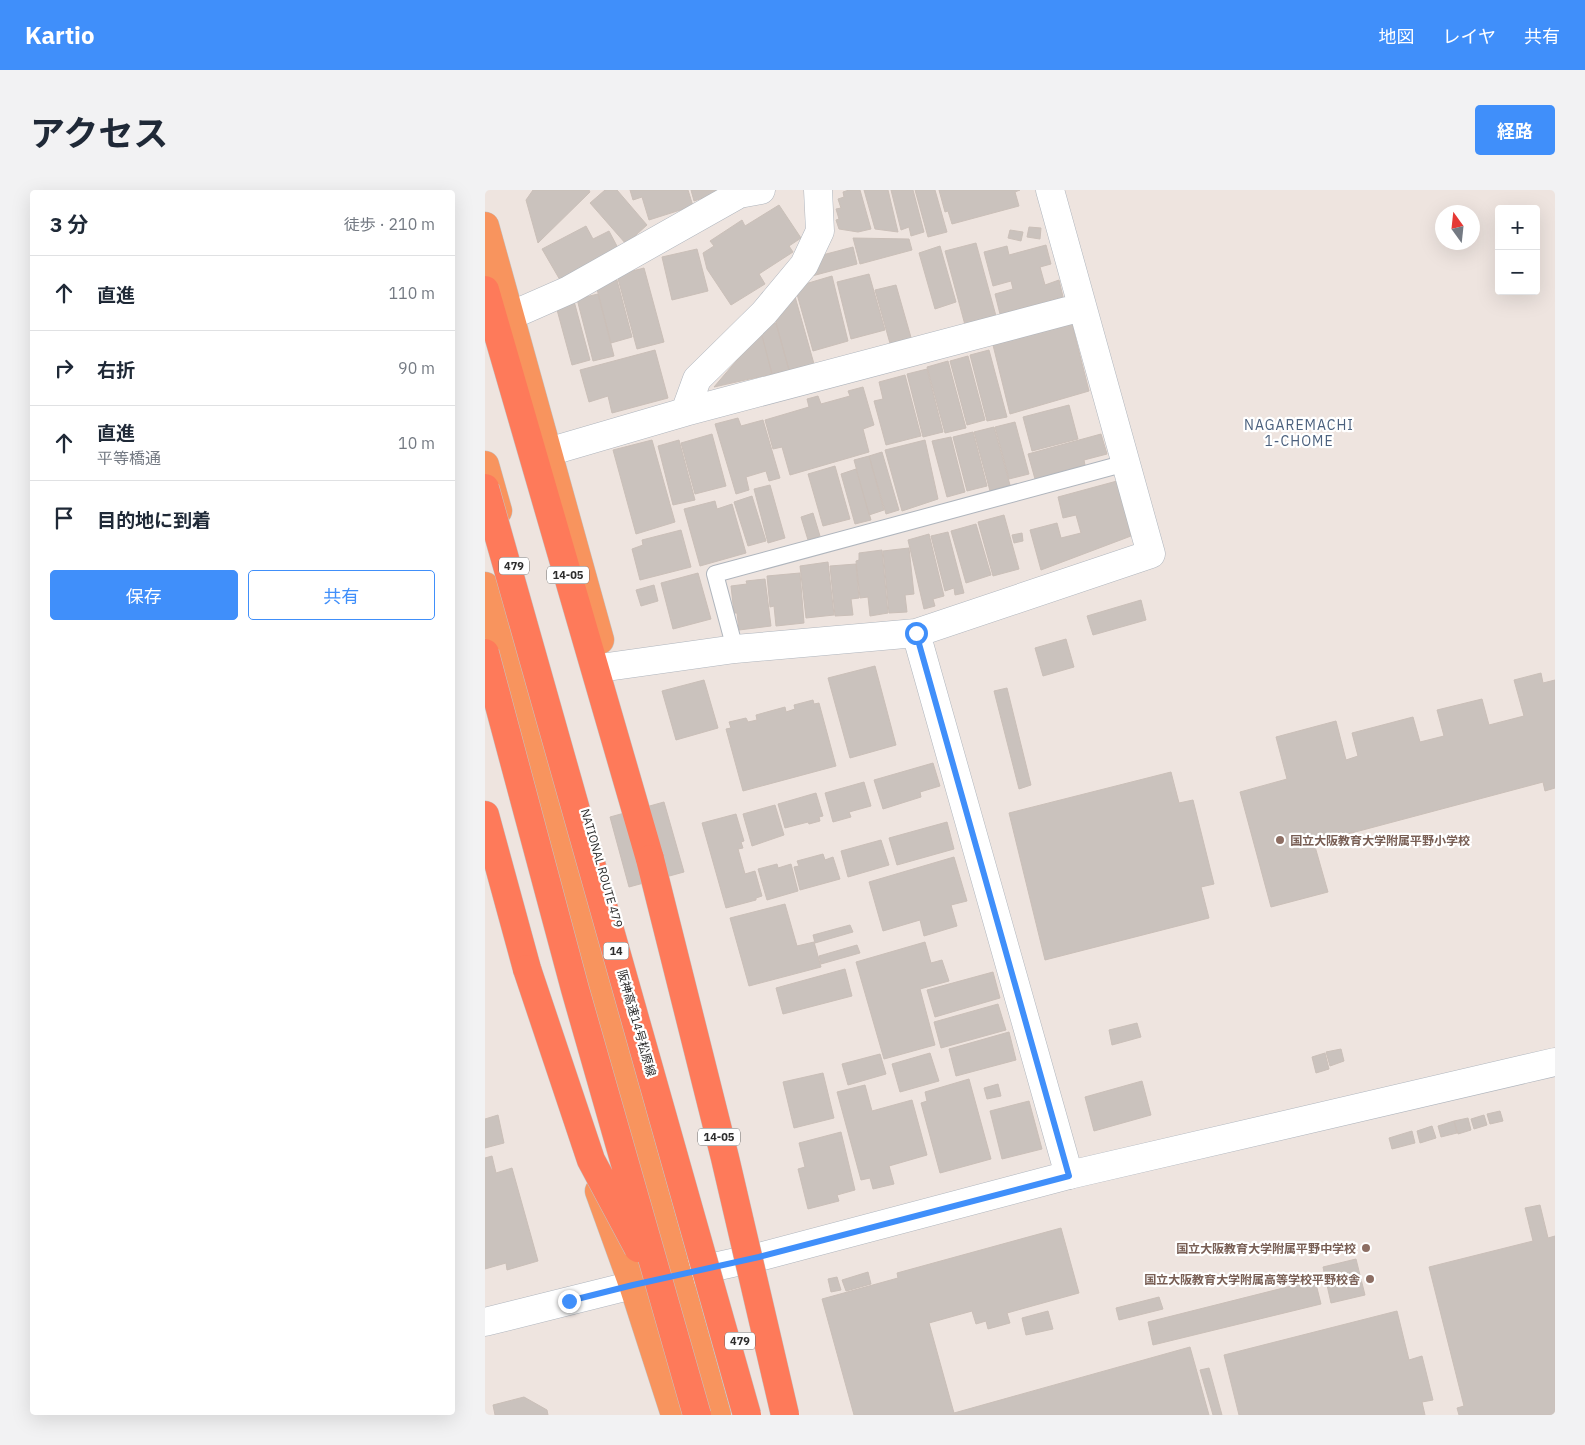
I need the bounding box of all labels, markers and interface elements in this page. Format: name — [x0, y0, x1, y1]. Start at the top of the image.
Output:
text: Kartio — [25, 19, 95, 51]
text: 地図 — [1379, 25, 1415, 48]
text: レイヤ — [1443, 25, 1496, 48]
text: 共有 — [1524, 25, 1560, 48]
button: 経路 — [1475, 105, 1555, 155]
text: アクセス — [30, 110, 168, 156]
north arrow — [1435, 205, 1480, 250]
map controls — [1495, 205, 1540, 295]
button: + — [1495, 205, 1540, 250]
text: 3 分 — [50, 210, 89, 238]
text: 徒歩 · 210 m — [344, 214, 435, 234]
button: − — [1495, 250, 1540, 295]
icon: ahead — [50, 279, 78, 307]
text: 直進 — [97, 283, 135, 307]
text: 110 m — [388, 283, 435, 303]
icon: right — [50, 354, 78, 382]
text: 右折 — [97, 358, 135, 382]
text: 90 m — [398, 358, 435, 378]
district label: NAGAREMACHI 1-CHOME — [1244, 416, 1354, 450]
text: 直進 — [97, 421, 135, 445]
icon: ahead — [50, 429, 78, 457]
text: 10 m — [398, 433, 435, 453]
text: 平等橋通 — [97, 448, 161, 468]
icon: arrive — [50, 504, 78, 532]
text: 目的地に到着 — [97, 508, 211, 532]
road number: 479 — [499, 558, 529, 574]
road number: 14-05 — [547, 566, 589, 584]
button: 保存 — [50, 570, 238, 620]
button: 共有 — [248, 570, 435, 620]
route start — [905, 622, 928, 645]
street label: NATIONAL ROUTE 479 — [578, 807, 626, 929]
place label: 国立大阪教育大学附属平野小学校 — [1290, 833, 1470, 848]
marker: 国立大阪教育大学附属平野小学校 — [1274, 834, 1286, 846]
road number: 14 — [603, 942, 629, 959]
street label: 阪神高速14号松原線 — [615, 968, 659, 1078]
road number: 14-05 — [698, 1129, 740, 1146]
place label: 国立大阪教育大学附属平野中学校 — [1176, 1241, 1356, 1256]
marker: 国立大阪教育大学附属平野中学校 — [1360, 1242, 1372, 1254]
place label: 国立大阪教育大学附属高等学校平野校舎 — [1144, 1272, 1360, 1287]
marker: 国立大阪教育大学附属高等学校平野校舎 — [1364, 1273, 1376, 1285]
route end — [558, 1290, 581, 1313]
road number: 479 — [725, 1332, 755, 1350]

